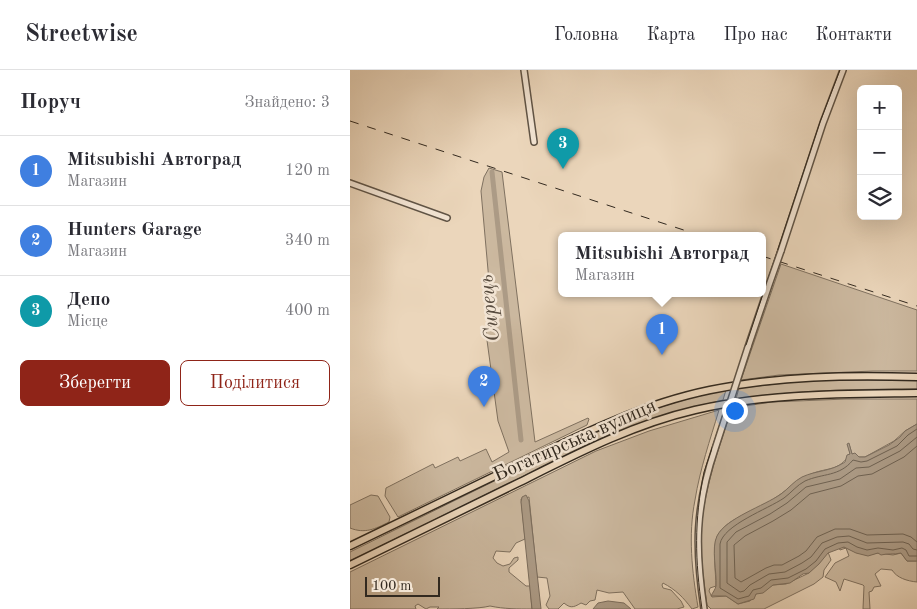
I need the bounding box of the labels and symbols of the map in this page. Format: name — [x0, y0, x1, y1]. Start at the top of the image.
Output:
pin: 3 — [547, 128, 579, 169]
water label: Сирець — [476, 273, 504, 343]
pin: 1 — [646, 314, 678, 355]
pin: 2 — [468, 366, 500, 407]
street label: Богатирська вулиця — [490, 396, 660, 486]
your location — [722, 398, 748, 424]
scale bar — [365, 574, 440, 597]

